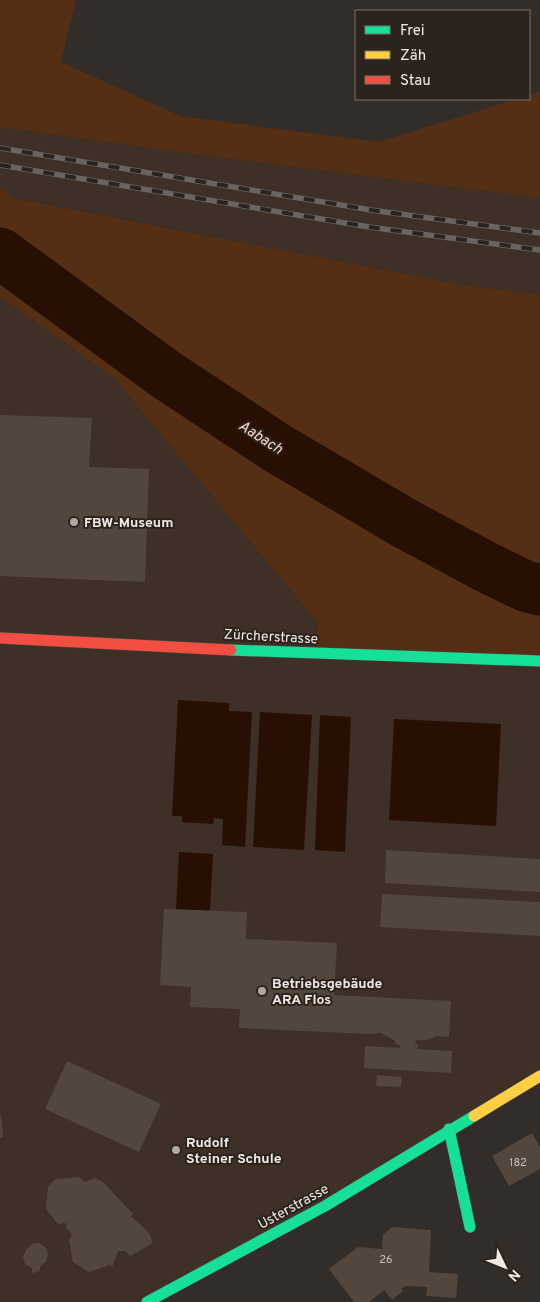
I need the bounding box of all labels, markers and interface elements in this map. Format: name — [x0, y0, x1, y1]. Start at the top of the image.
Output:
legend — [355, 10, 530, 100]
text: Frei — [400, 22, 425, 41]
text: Zäh — [400, 47, 426, 66]
text: Stau — [400, 72, 431, 91]
water label: Aabach — [235, 417, 286, 460]
place label: FBW-Museum — [84, 515, 173, 532]
marker: FBW-Museum — [68, 516, 80, 528]
street label: Zürcherstrasse — [223, 627, 318, 648]
place label: Betriebsgebäude ARA Flos — [272, 976, 383, 1009]
marker: Betriebsgebäude ARA Flos — [256, 985, 268, 997]
place label: Rudolf Steiner Schule — [186, 1135, 282, 1168]
marker: Rudolf Steiner Schule — [170, 1144, 182, 1156]
house number: 182 — [509, 1156, 527, 1170]
street label: Usterstrasse — [255, 1181, 332, 1234]
north arrow — [480, 1242, 530, 1292]
house number: 26 — [379, 1253, 393, 1267]
text: N — [504, 1265, 523, 1284]

